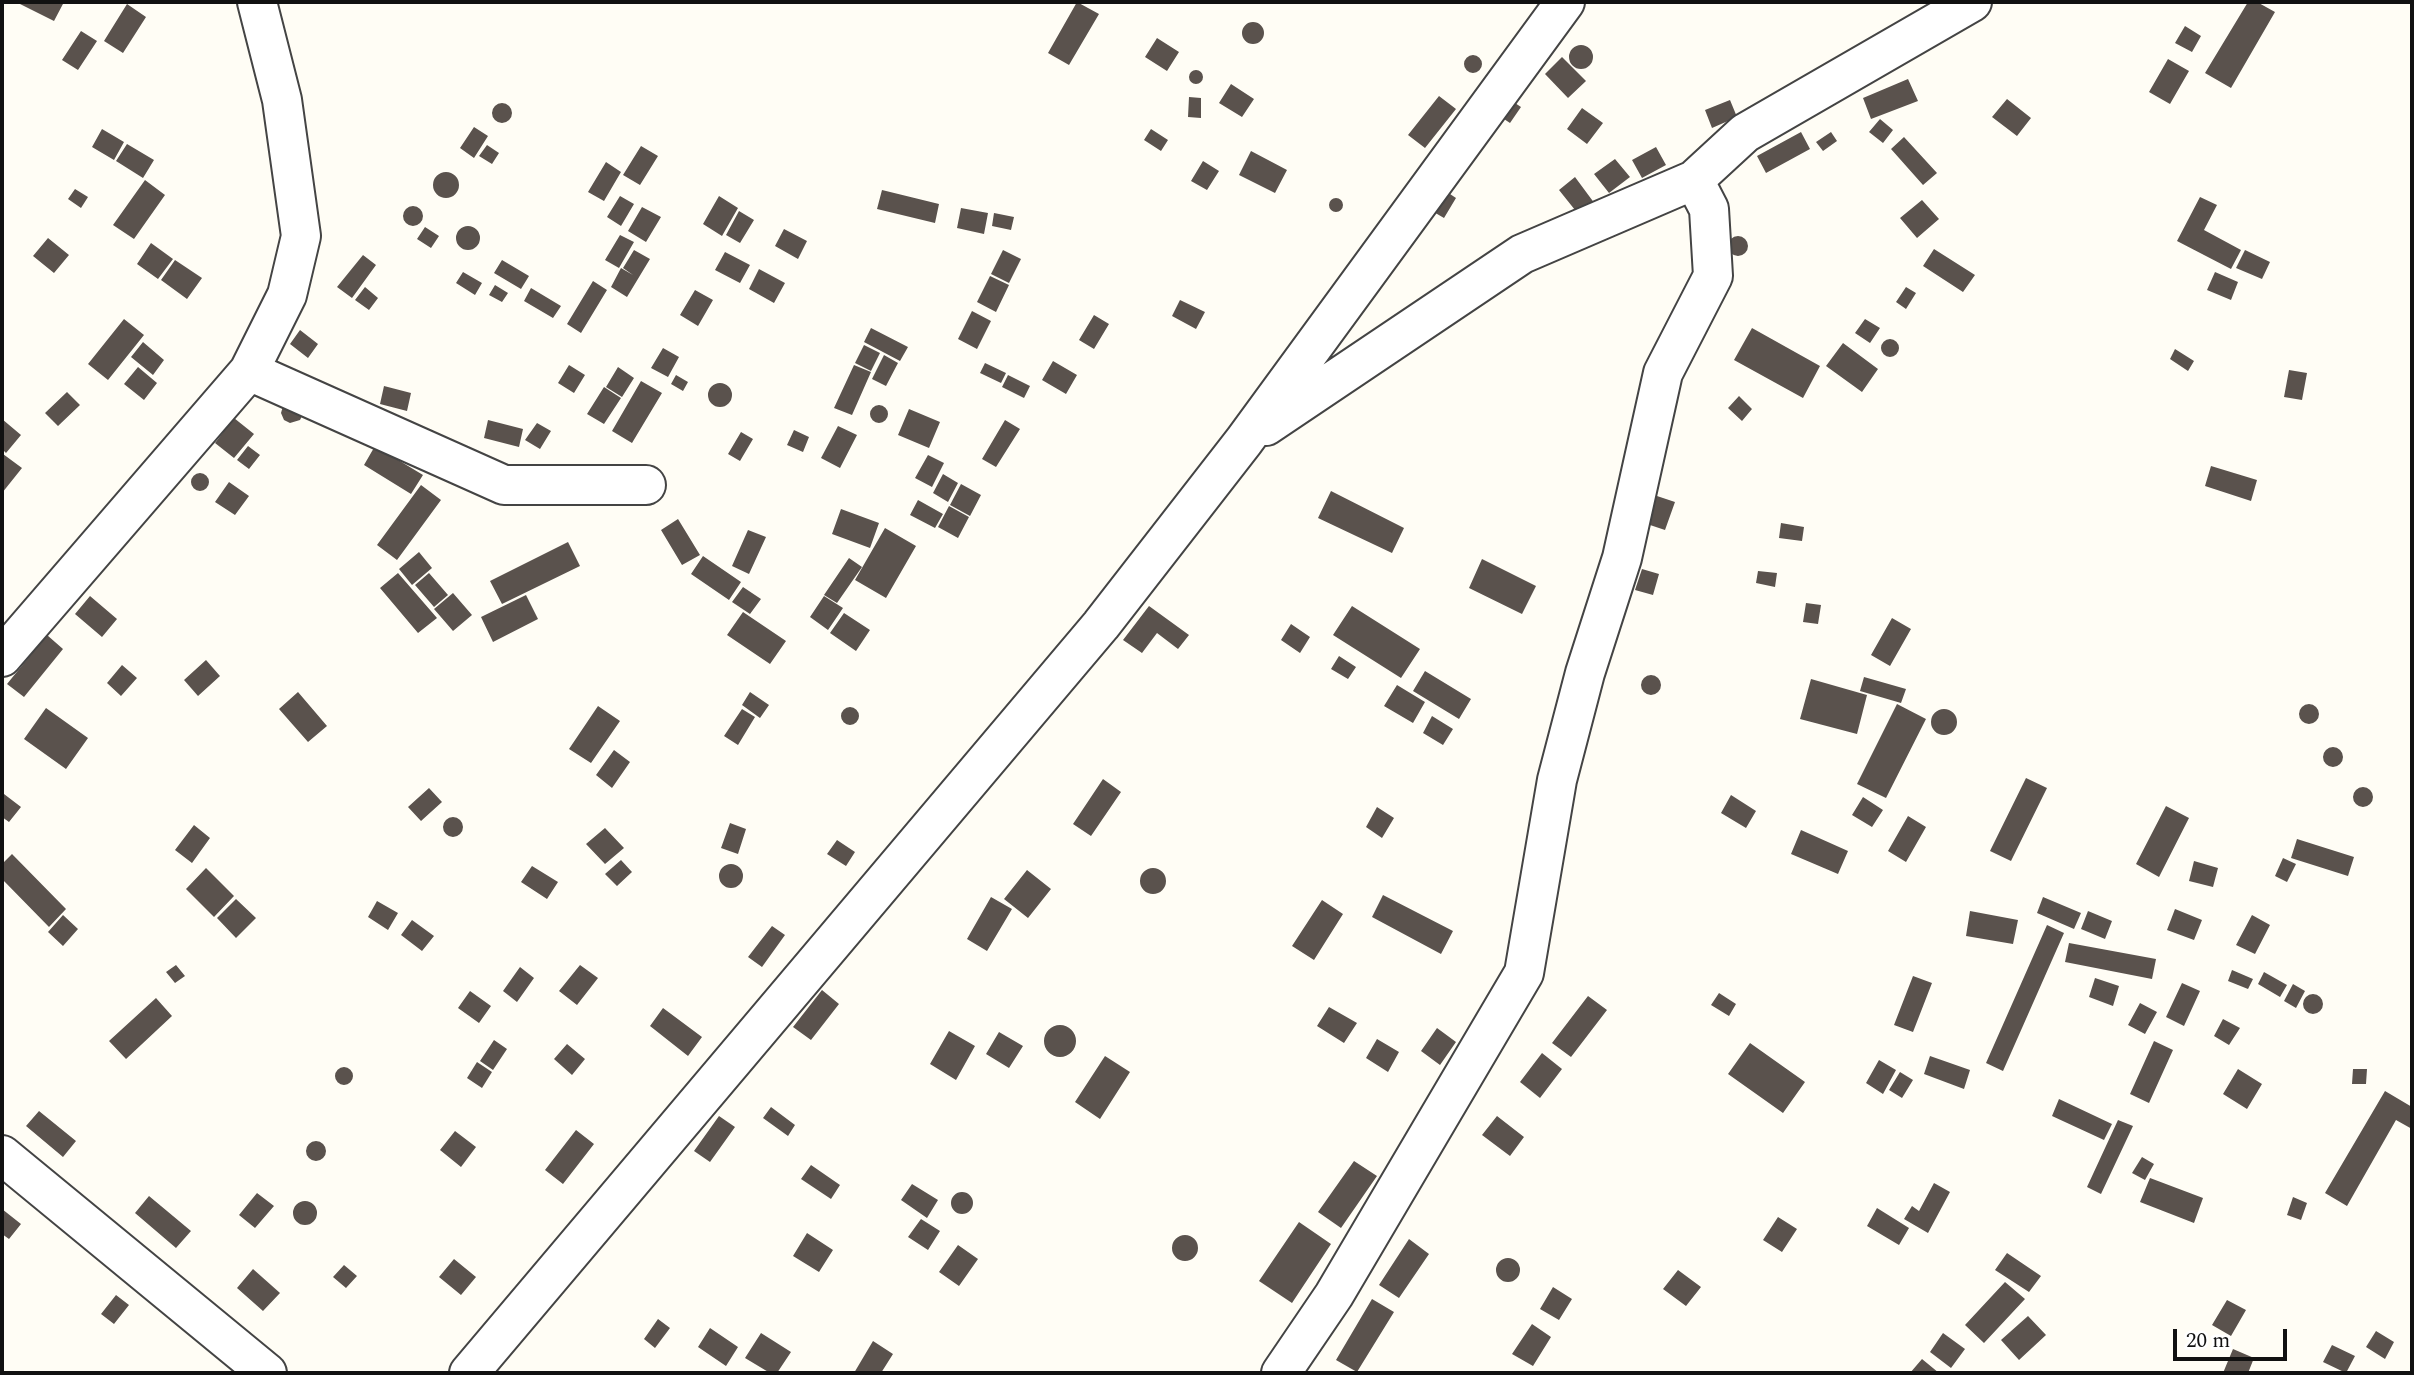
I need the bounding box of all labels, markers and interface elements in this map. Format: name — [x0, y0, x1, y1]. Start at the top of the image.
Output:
scale bar — [2176, 1316, 2290, 1360]
text: 20 m — [2186, 1325, 2230, 1357]

